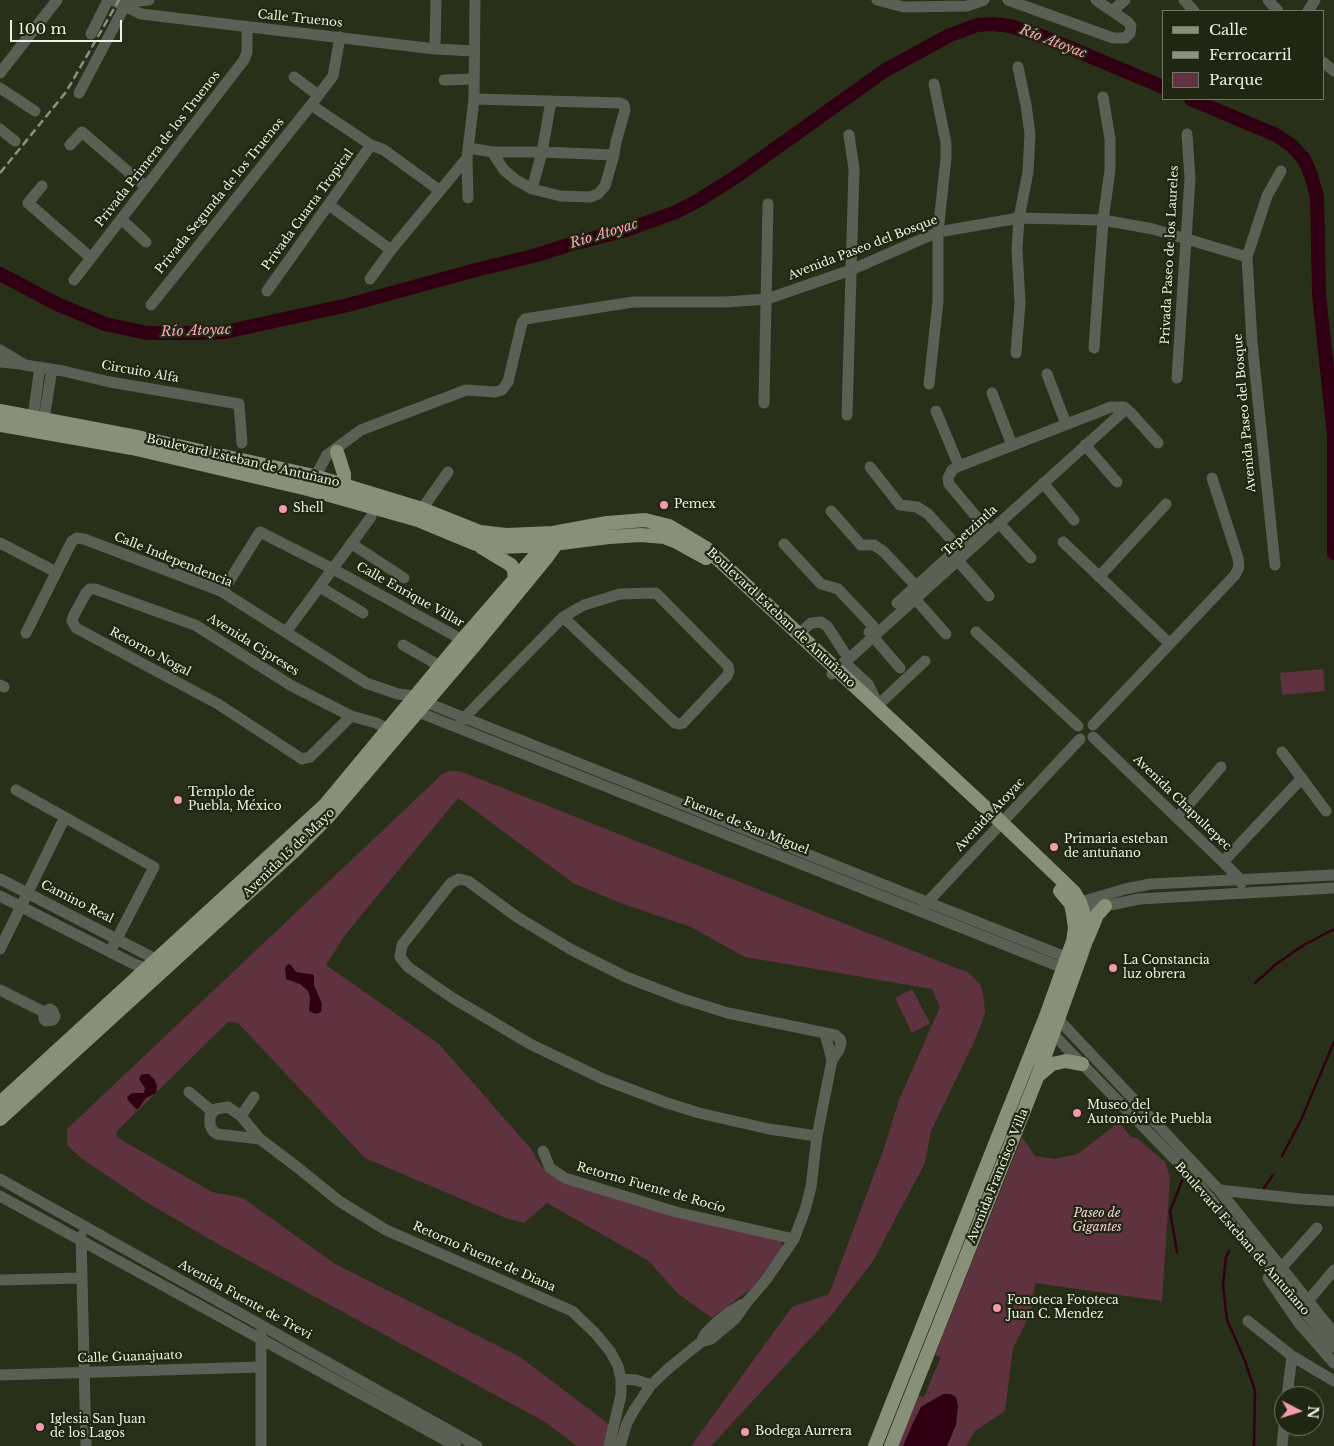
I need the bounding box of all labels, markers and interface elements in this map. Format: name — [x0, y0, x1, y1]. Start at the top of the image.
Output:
street label: Calle Truenos — [257, 7, 343, 31]
scale bar — [12, 10, 125, 42]
legend — [1162, 10, 1324, 100]
text: 100 m — [18, 19, 67, 38]
text: Calle — [1209, 20, 1248, 39]
water label: Río Atoyac — [1017, 22, 1089, 62]
text: Ferrocarril — [1209, 45, 1292, 64]
street label: Privada Primera de los Truenos — [93, 68, 223, 230]
text: Parque — [1209, 70, 1263, 89]
street label: Privada Segunda de los Truenos — [153, 115, 287, 277]
street label: Privada Cuarta Tropical — [259, 147, 357, 273]
street label: Privada Paseo de los Laureles — [1158, 165, 1182, 345]
street label: Avenida Paseo del Bosque — [786, 213, 940, 283]
water label: Río Atoyac — [568, 216, 640, 252]
water label: Río Atoyac — [161, 321, 231, 341]
street label: Avenida Paseo del Bosque — [1231, 333, 1259, 493]
street label: Circuito Alfa — [100, 358, 180, 386]
street label: Boulevard Esteban de Antuñano — [145, 432, 341, 490]
place label: Pemex — [674, 498, 716, 512]
marker: Pemex — [658, 499, 670, 511]
place label: Shell — [293, 502, 324, 516]
marker: Shell — [277, 503, 289, 515]
street label: Tepetzintla — [940, 503, 1000, 559]
street label: Calle Independencia — [112, 530, 234, 590]
street label: Boulevard Esteban de Antuñano — [704, 545, 858, 691]
street label: Calle Enrique Villar — [354, 559, 466, 631]
street label: Avenida Cipreses — [205, 611, 301, 679]
street label: Retorno Nogal — [107, 625, 193, 679]
street label: Avenida Chapultepec — [1130, 752, 1234, 854]
street label: Avenida Atoyac — [952, 775, 1028, 855]
place label: Templo de Puebla, México — [188, 786, 282, 814]
marker: Templo de Puebla, México — [172, 794, 184, 806]
street label: Fuente de San Miguel — [681, 794, 811, 858]
street label: Avenida 15 de Mayo — [240, 806, 338, 900]
place label: Primaria esteban de antuñano — [1064, 833, 1168, 861]
marker: Primaria esteban de antuñano — [1048, 841, 1060, 853]
street label: Camino Real — [38, 878, 116, 926]
place label: La Constancia luz obrera — [1123, 954, 1210, 982]
marker: La Constancia luz obrera — [1107, 962, 1119, 974]
place label: Museo del Automóvi de Puebla — [1087, 1099, 1212, 1127]
street label: Avenida Francisco Villa — [965, 1107, 1031, 1245]
marker: Museo del Automóvi de Puebla — [1071, 1107, 1083, 1119]
street label: Retorno Fuente de Rocío — [575, 1160, 727, 1216]
street label: Boulevard Esteban de Antuñano — [1172, 1160, 1312, 1318]
park label: Paseo de Gigantes — [1072, 1207, 1122, 1235]
street label: Retorno Fuente de Diana — [410, 1219, 558, 1295]
street label: Avenida Fuente de Trevi — [176, 1257, 314, 1343]
place label: Fonoteca Fototeca Juan C. Mendez — [1007, 1294, 1119, 1322]
marker: Fonoteca Fototeca Juan C. Mendez — [991, 1302, 1003, 1314]
street label: Calle Guanajuato — [77, 1348, 183, 1366]
north arrow — [1274, 1386, 1324, 1436]
text: N — [1303, 1405, 1322, 1420]
place label: Iglesia San Juan de los Lagos — [50, 1413, 146, 1441]
marker: Iglesia San Juan de los Lagos — [34, 1421, 46, 1433]
place label: Bodega Aurrera — [755, 1425, 852, 1439]
marker: Bodega Aurrera — [739, 1426, 751, 1438]

